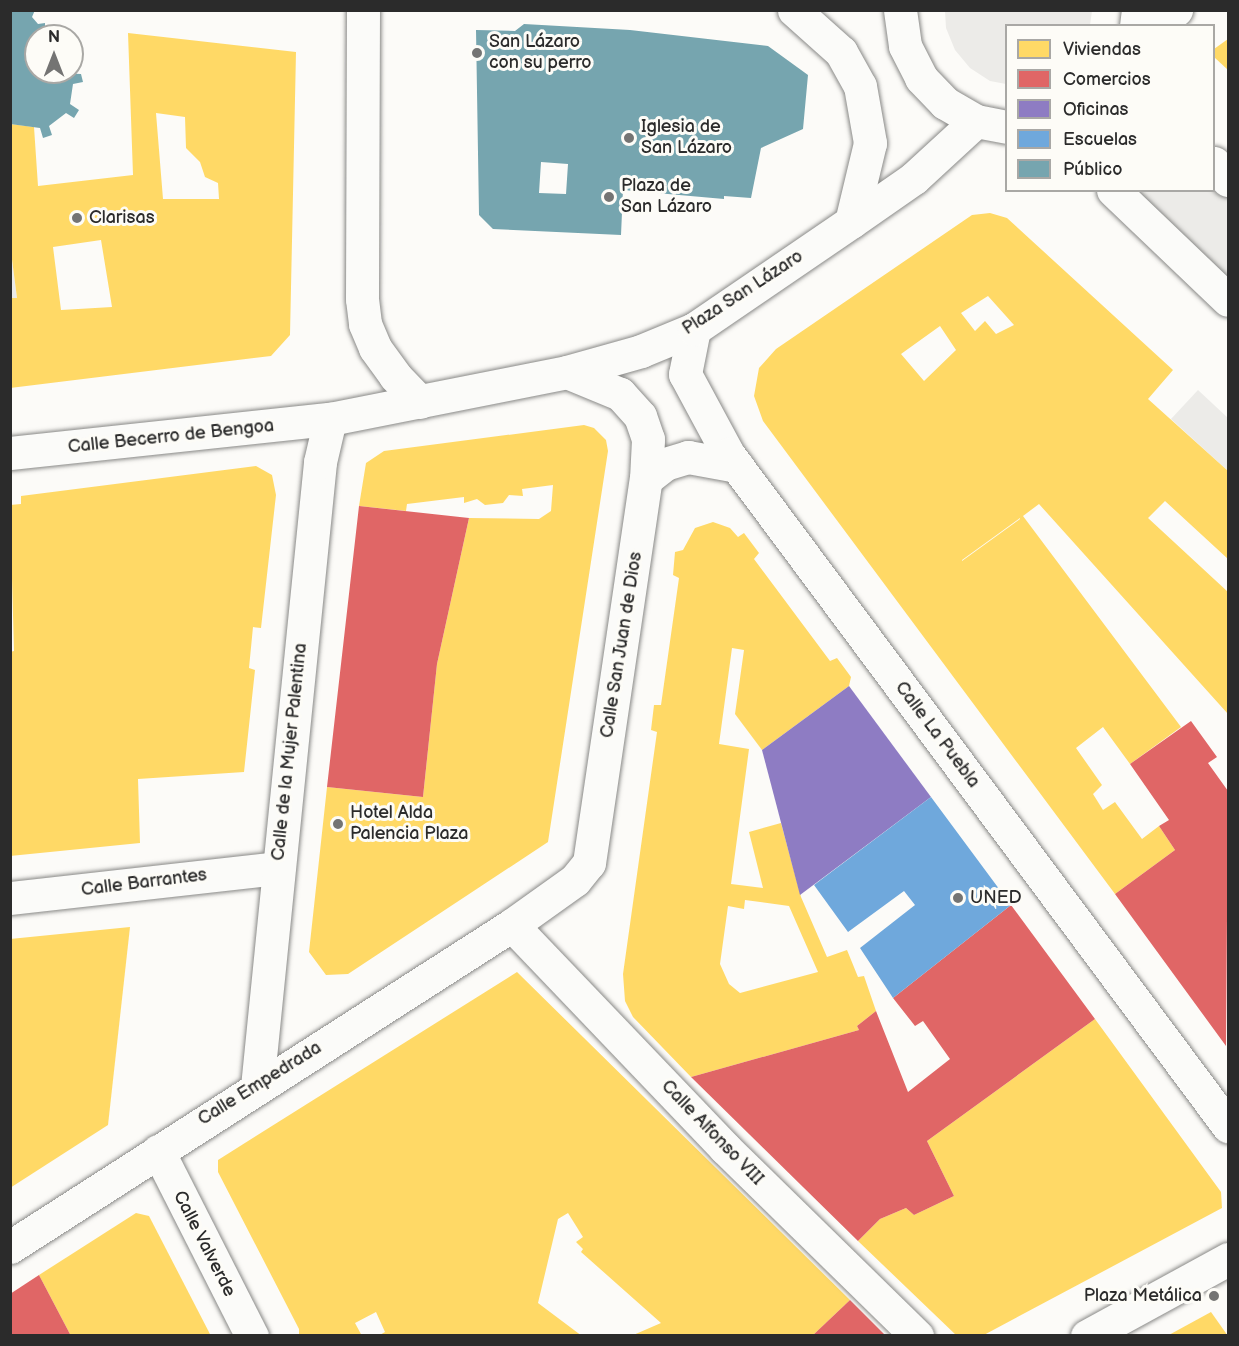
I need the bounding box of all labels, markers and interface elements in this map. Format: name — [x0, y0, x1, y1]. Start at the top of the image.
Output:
north arrow — [24, 24, 84, 84]
legend — [1005, 24, 1215, 192]
text: N — [48, 28, 60, 47]
place label: San Lázaro con su perro — [489, 32, 592, 74]
text: Viviendas — [1063, 39, 1141, 60]
marker: San Lázaro con su perro — [470, 46, 484, 60]
text: Comercios — [1063, 69, 1151, 90]
text: Oficinas — [1063, 99, 1129, 120]
place label: Iglesia de San Lázaro — [641, 117, 732, 160]
text: Escuelas — [1063, 129, 1137, 150]
marker: Iglesia de San Lázaro — [622, 131, 636, 145]
text: Público — [1063, 159, 1122, 180]
place label: Plaza de San Lázaro — [621, 176, 712, 219]
marker: Plaza de San Lázaro — [602, 190, 616, 204]
place label: Clarisas — [89, 207, 155, 229]
marker: Clarisas — [70, 211, 84, 225]
street label: Plaza San Lázaro — [678, 246, 808, 340]
street label: Calle Becerro de Bengoa — [67, 415, 275, 459]
street label: Calle San Juan de Dios — [597, 550, 647, 740]
street label: Calle de la Mujer Palentina — [268, 642, 312, 862]
street label: Calle La Puebla — [890, 678, 984, 792]
place label: Hotel Alda Palencia Plaza — [350, 803, 468, 846]
marker: Hotel Alda Palencia Plaza — [331, 817, 345, 831]
street label: Calle Barrantes — [80, 865, 208, 901]
place label: UNED — [970, 887, 1022, 909]
marker: UNED — [951, 891, 965, 905]
street label: Calle Empedrada — [194, 1037, 326, 1131]
street label: Calle Alfonso VIII — [656, 1076, 768, 1190]
street label: Calle Valverde — [168, 1187, 240, 1301]
place label: Plaza Metálica — [1084, 1285, 1202, 1307]
marker: Plaza Metálica — [1207, 1289, 1221, 1303]

